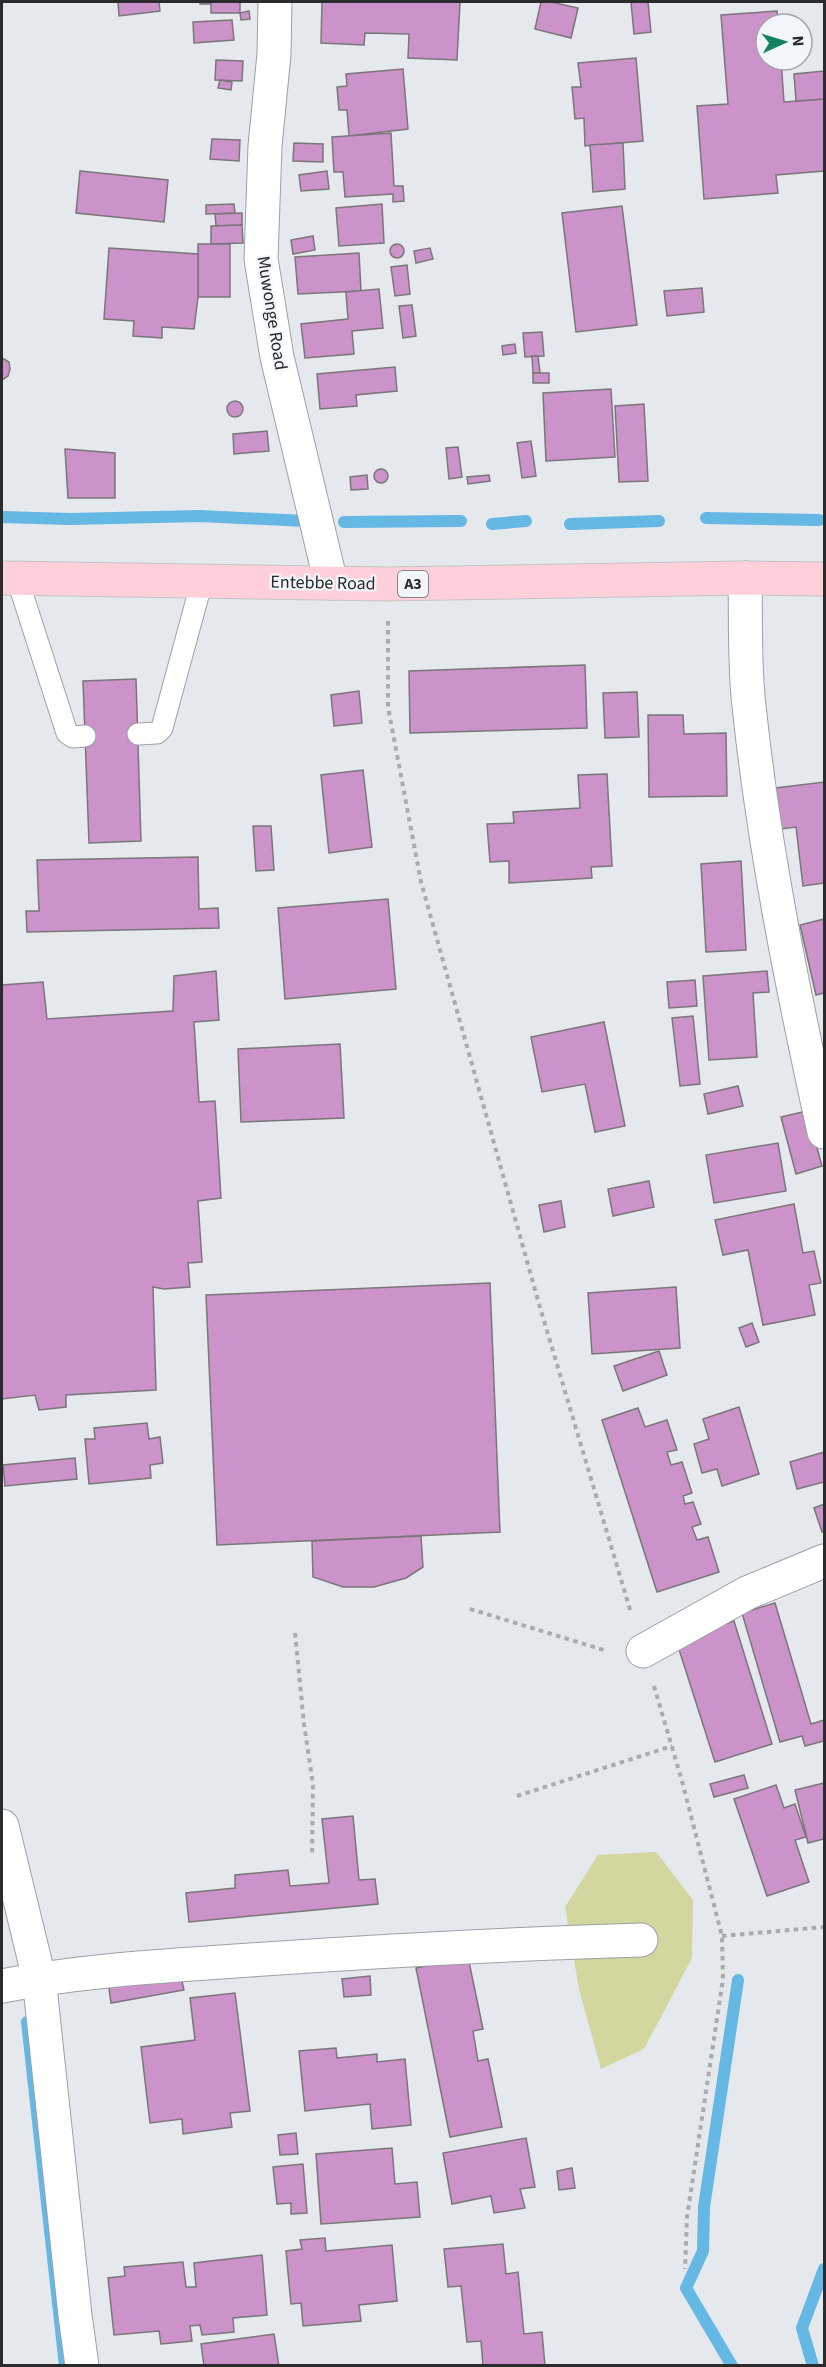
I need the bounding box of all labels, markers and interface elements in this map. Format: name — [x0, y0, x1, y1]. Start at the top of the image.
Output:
north arrow — [754, 12, 814, 72]
text: N — [787, 35, 809, 47]
street label: Muwonge Road — [251, 254, 293, 372]
street label: Entebbe Road — [270, 570, 376, 596]
road number: A3 — [398, 571, 428, 597]

